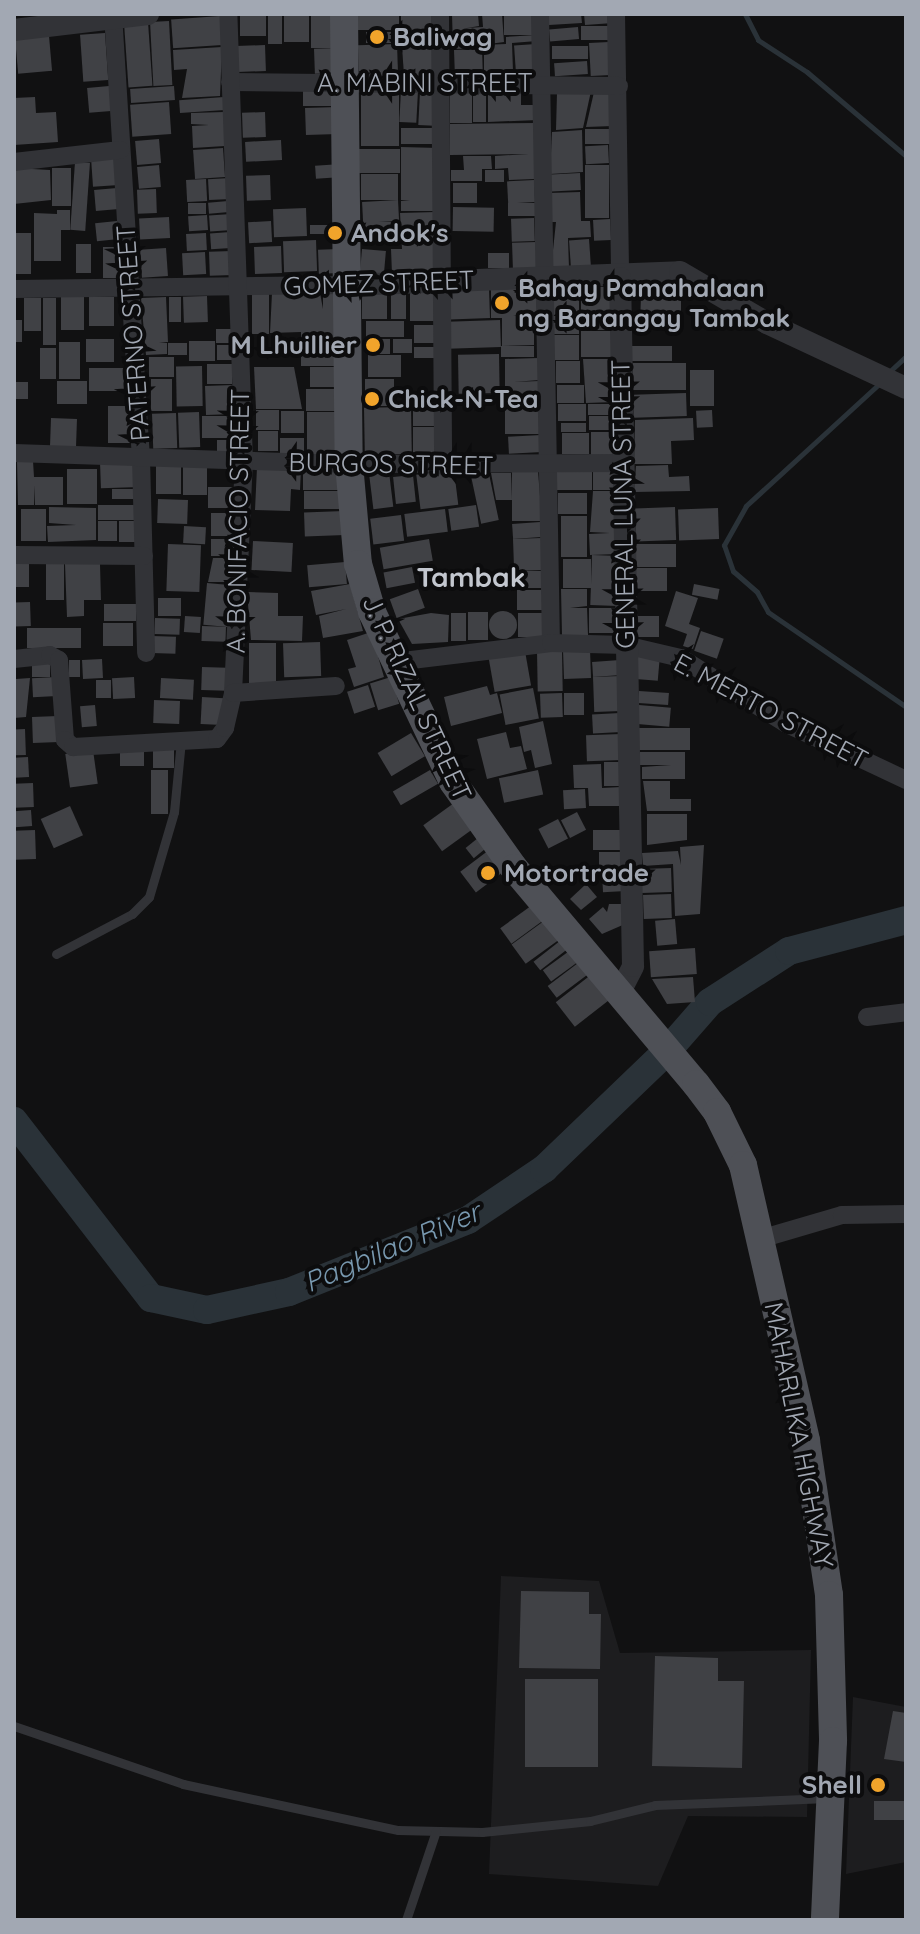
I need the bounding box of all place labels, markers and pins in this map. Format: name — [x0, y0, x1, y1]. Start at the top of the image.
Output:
place label: Baliwag — [393, 21, 493, 53]
marker: Baliwag — [368, 28, 386, 46]
place label: Andok's — [351, 217, 448, 249]
marker: Andok's — [326, 224, 344, 242]
place label: Bahay Pamahalaan ng Barangay Tambak — [518, 272, 790, 334]
marker: Bahay Pamahalaan ng Barangay Tambak — [493, 294, 511, 312]
place label: M Lhuillier — [230, 329, 357, 361]
marker: M Lhuillier — [364, 336, 382, 354]
place label: Chick-N-Tea — [388, 383, 539, 415]
marker: Chick-N-Tea — [363, 390, 381, 408]
place label: Motortrade — [504, 857, 649, 889]
marker: Motortrade — [479, 864, 497, 882]
place label: Shell — [802, 1769, 862, 1801]
marker: Shell — [869, 1776, 887, 1794]

